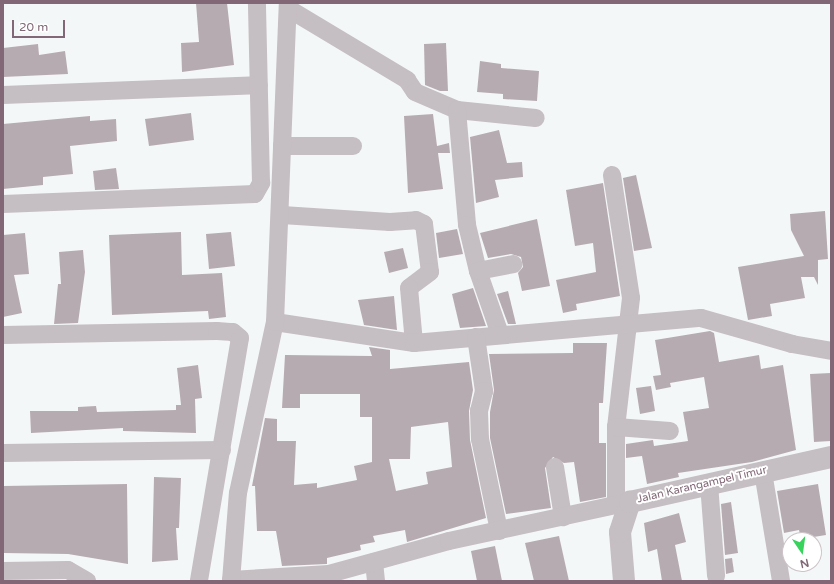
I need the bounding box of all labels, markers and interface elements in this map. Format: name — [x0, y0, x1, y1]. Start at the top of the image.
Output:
scale bar — [14, 12, 67, 38]
text: 20 m — [19, 20, 48, 34]
street label: Jalan Karangampel Timur — [636, 464, 768, 506]
north arrow — [782, 532, 822, 572]
text: N — [799, 556, 810, 571]

